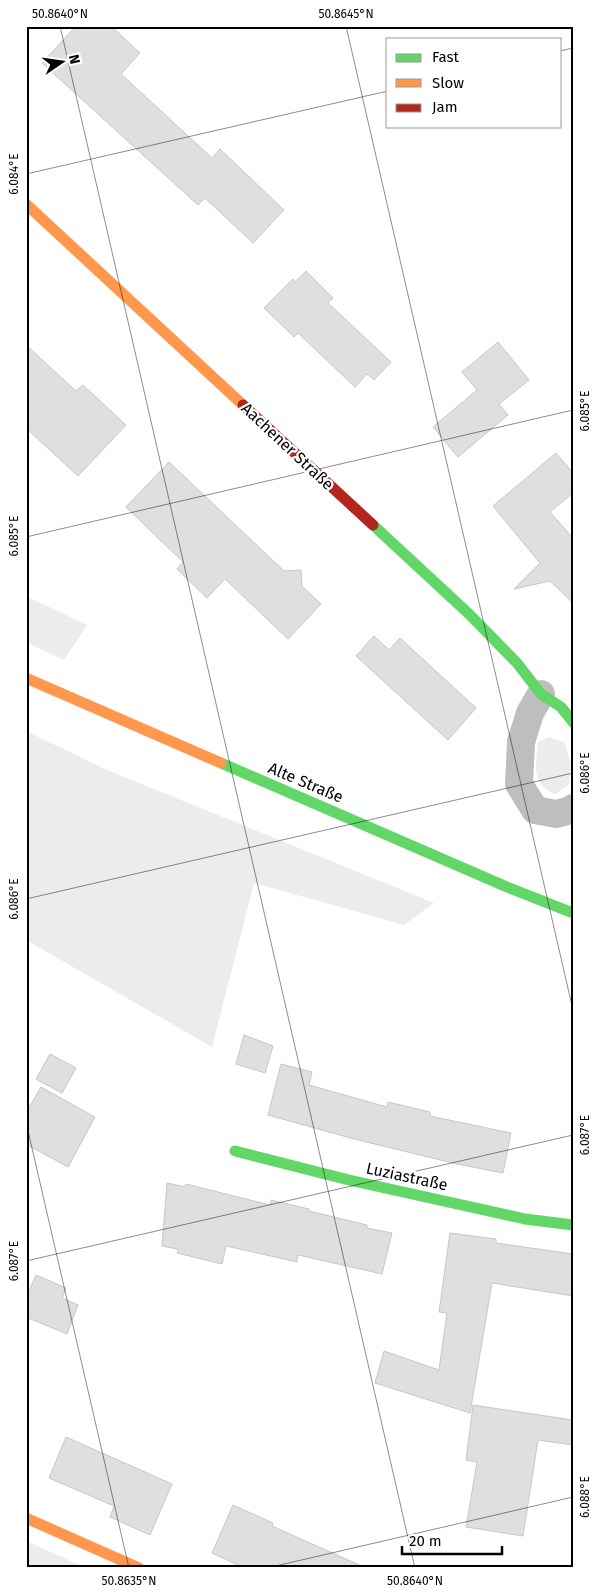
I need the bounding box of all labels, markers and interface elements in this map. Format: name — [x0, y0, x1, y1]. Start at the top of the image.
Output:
text: 50.8640°N — [32, 7, 88, 21]
text: 50.8645°N — [318, 7, 374, 21]
north arrow — [38, 38, 88, 88]
legend — [386, 38, 562, 128]
text: Fast — [432, 48, 459, 66]
text: N — [65, 53, 84, 66]
text: Slow — [432, 74, 464, 92]
text: Jam — [432, 98, 458, 116]
text: 6.084°E — [7, 153, 21, 195]
text: 6.085°E — [578, 390, 592, 432]
street label: Aachener Straße — [238, 399, 338, 494]
text: 6.085°E — [7, 515, 21, 557]
text: 6.086°E — [578, 752, 592, 794]
street label: Alte Straße — [266, 758, 346, 807]
text: 6.086°E — [7, 878, 21, 920]
text: 6.087°E — [578, 1115, 592, 1155]
street label: Luziastraße — [364, 1159, 449, 1194]
text: 6.087°E — [7, 1241, 21, 1281]
text: 6.088°E — [578, 1476, 592, 1518]
scale bar — [402, 1524, 502, 1556]
text: 20 m — [409, 1532, 442, 1550]
text: 50.8635°N — [102, 1574, 156, 1588]
text: 50.8640°N — [387, 1574, 443, 1588]

